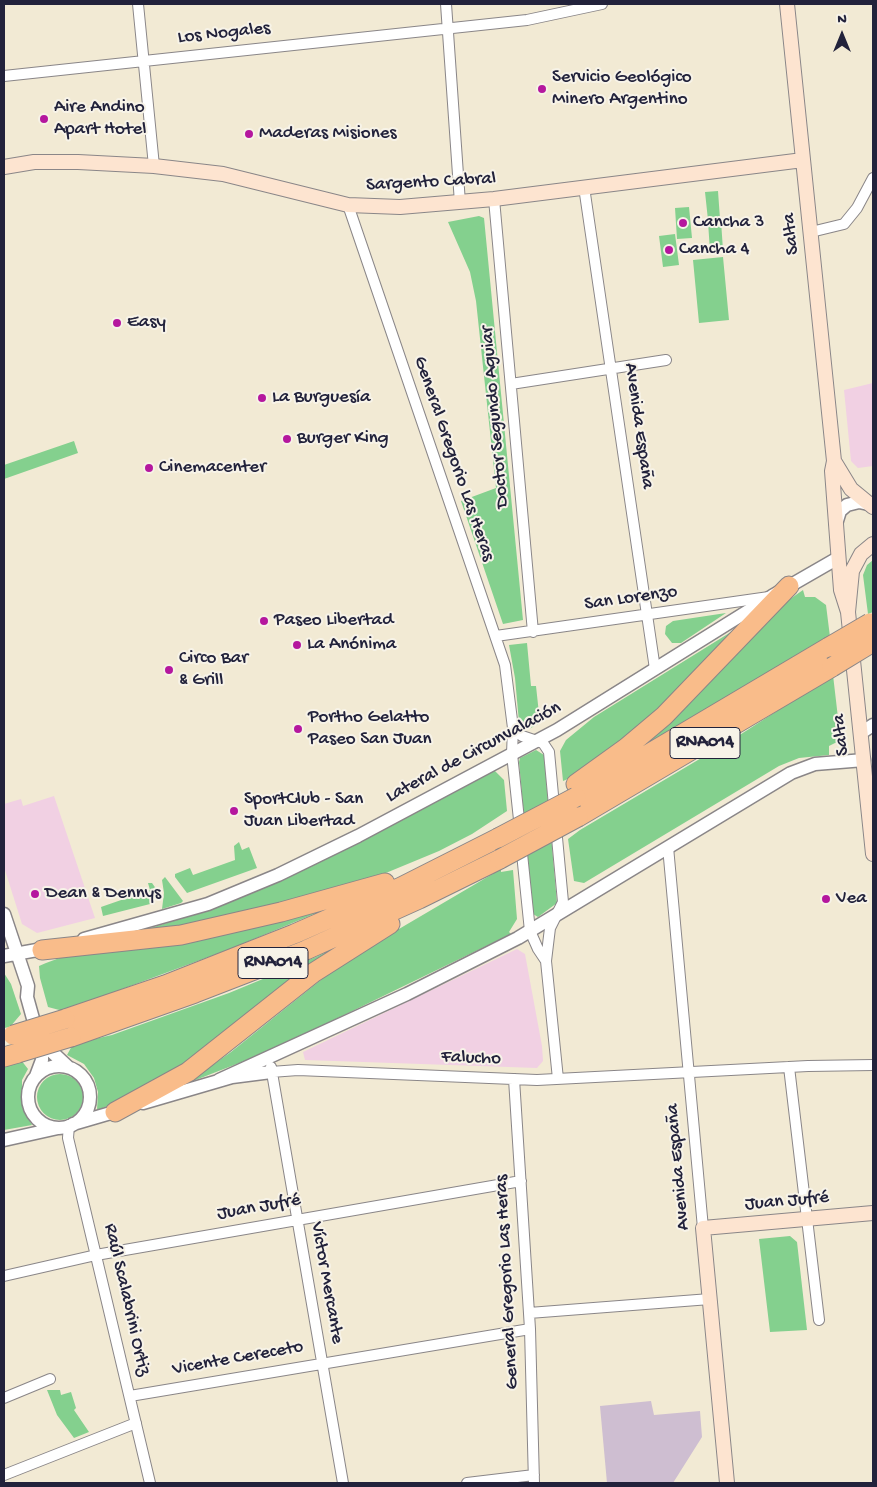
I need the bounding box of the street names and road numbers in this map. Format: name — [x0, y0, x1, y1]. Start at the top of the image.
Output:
street label: Los Nogales — [177, 18, 271, 50]
street label: Sargento Cabral — [365, 168, 497, 198]
street label: Salta — [778, 212, 806, 256]
street label: Doctor Segundo Aguiar — [477, 325, 515, 509]
street label: General Gregorio Las Heras — [407, 354, 499, 564]
street label: Avenida España — [618, 362, 658, 490]
street label: San Lorenzo — [583, 581, 679, 617]
street label: Lateral de Circunvalación — [383, 697, 565, 809]
street label: Salta — [828, 713, 856, 757]
road number: RNA014 — [670, 728, 740, 758]
road number: RNA014 — [238, 948, 308, 978]
street label: Falucho — [441, 1047, 501, 1071]
street label: Avenida España — [662, 1103, 696, 1231]
street label: General Gregorio Las Heras — [491, 1174, 525, 1390]
street label: Juan Jufré — [744, 1187, 830, 1217]
street label: Juan Jufré — [215, 1189, 303, 1227]
street label: Víctor Mercante — [304, 1220, 348, 1346]
street label: Raúl Scalabrini Ortiz — [97, 1222, 155, 1378]
street label: Vicente Cereceto — [171, 1336, 305, 1382]

